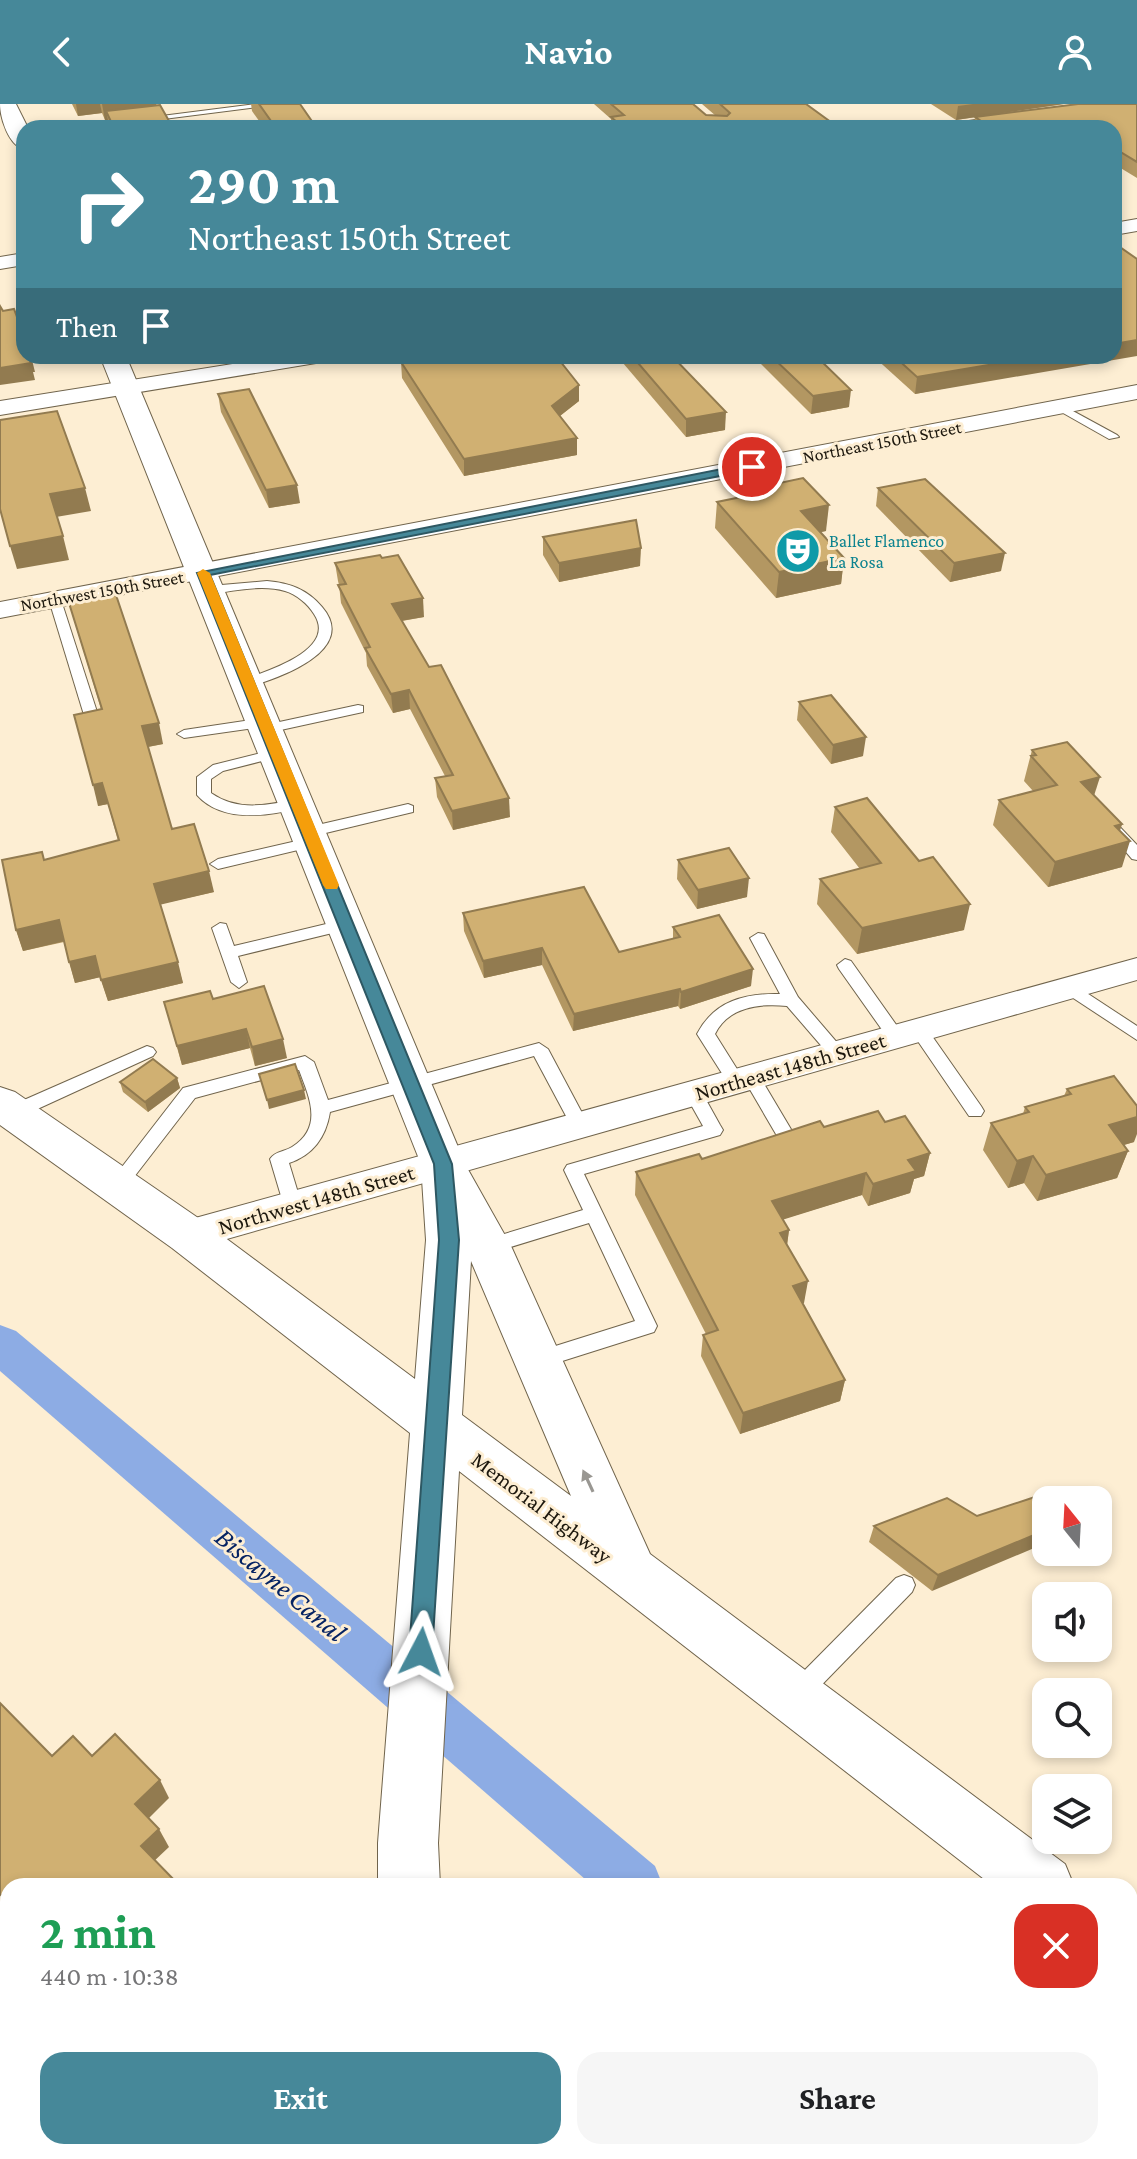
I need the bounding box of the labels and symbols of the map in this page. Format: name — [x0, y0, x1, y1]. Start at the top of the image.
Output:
street label: Northeast 150th Street — [801, 417, 964, 467]
pin — [718, 433, 786, 501]
theatre icon: Ballet Flamenco La Rosa — [774, 527, 822, 575]
place label: Ballet Flamenco La Rosa — [829, 531, 944, 572]
street label: Northwest 150th Street — [19, 567, 186, 615]
street label: Northeast 148th Street — [692, 1027, 889, 1106]
street label: Northwest 148th Street — [215, 1159, 418, 1239]
street label: Memorial Highway — [467, 1447, 617, 1569]
one-way arrow — [581, 1469, 595, 1492]
north arrow — [1032, 1486, 1112, 1566]
water label: Biscayne Canal — [209, 1521, 353, 1648]
position arrow — [379, 1610, 463, 1694]

